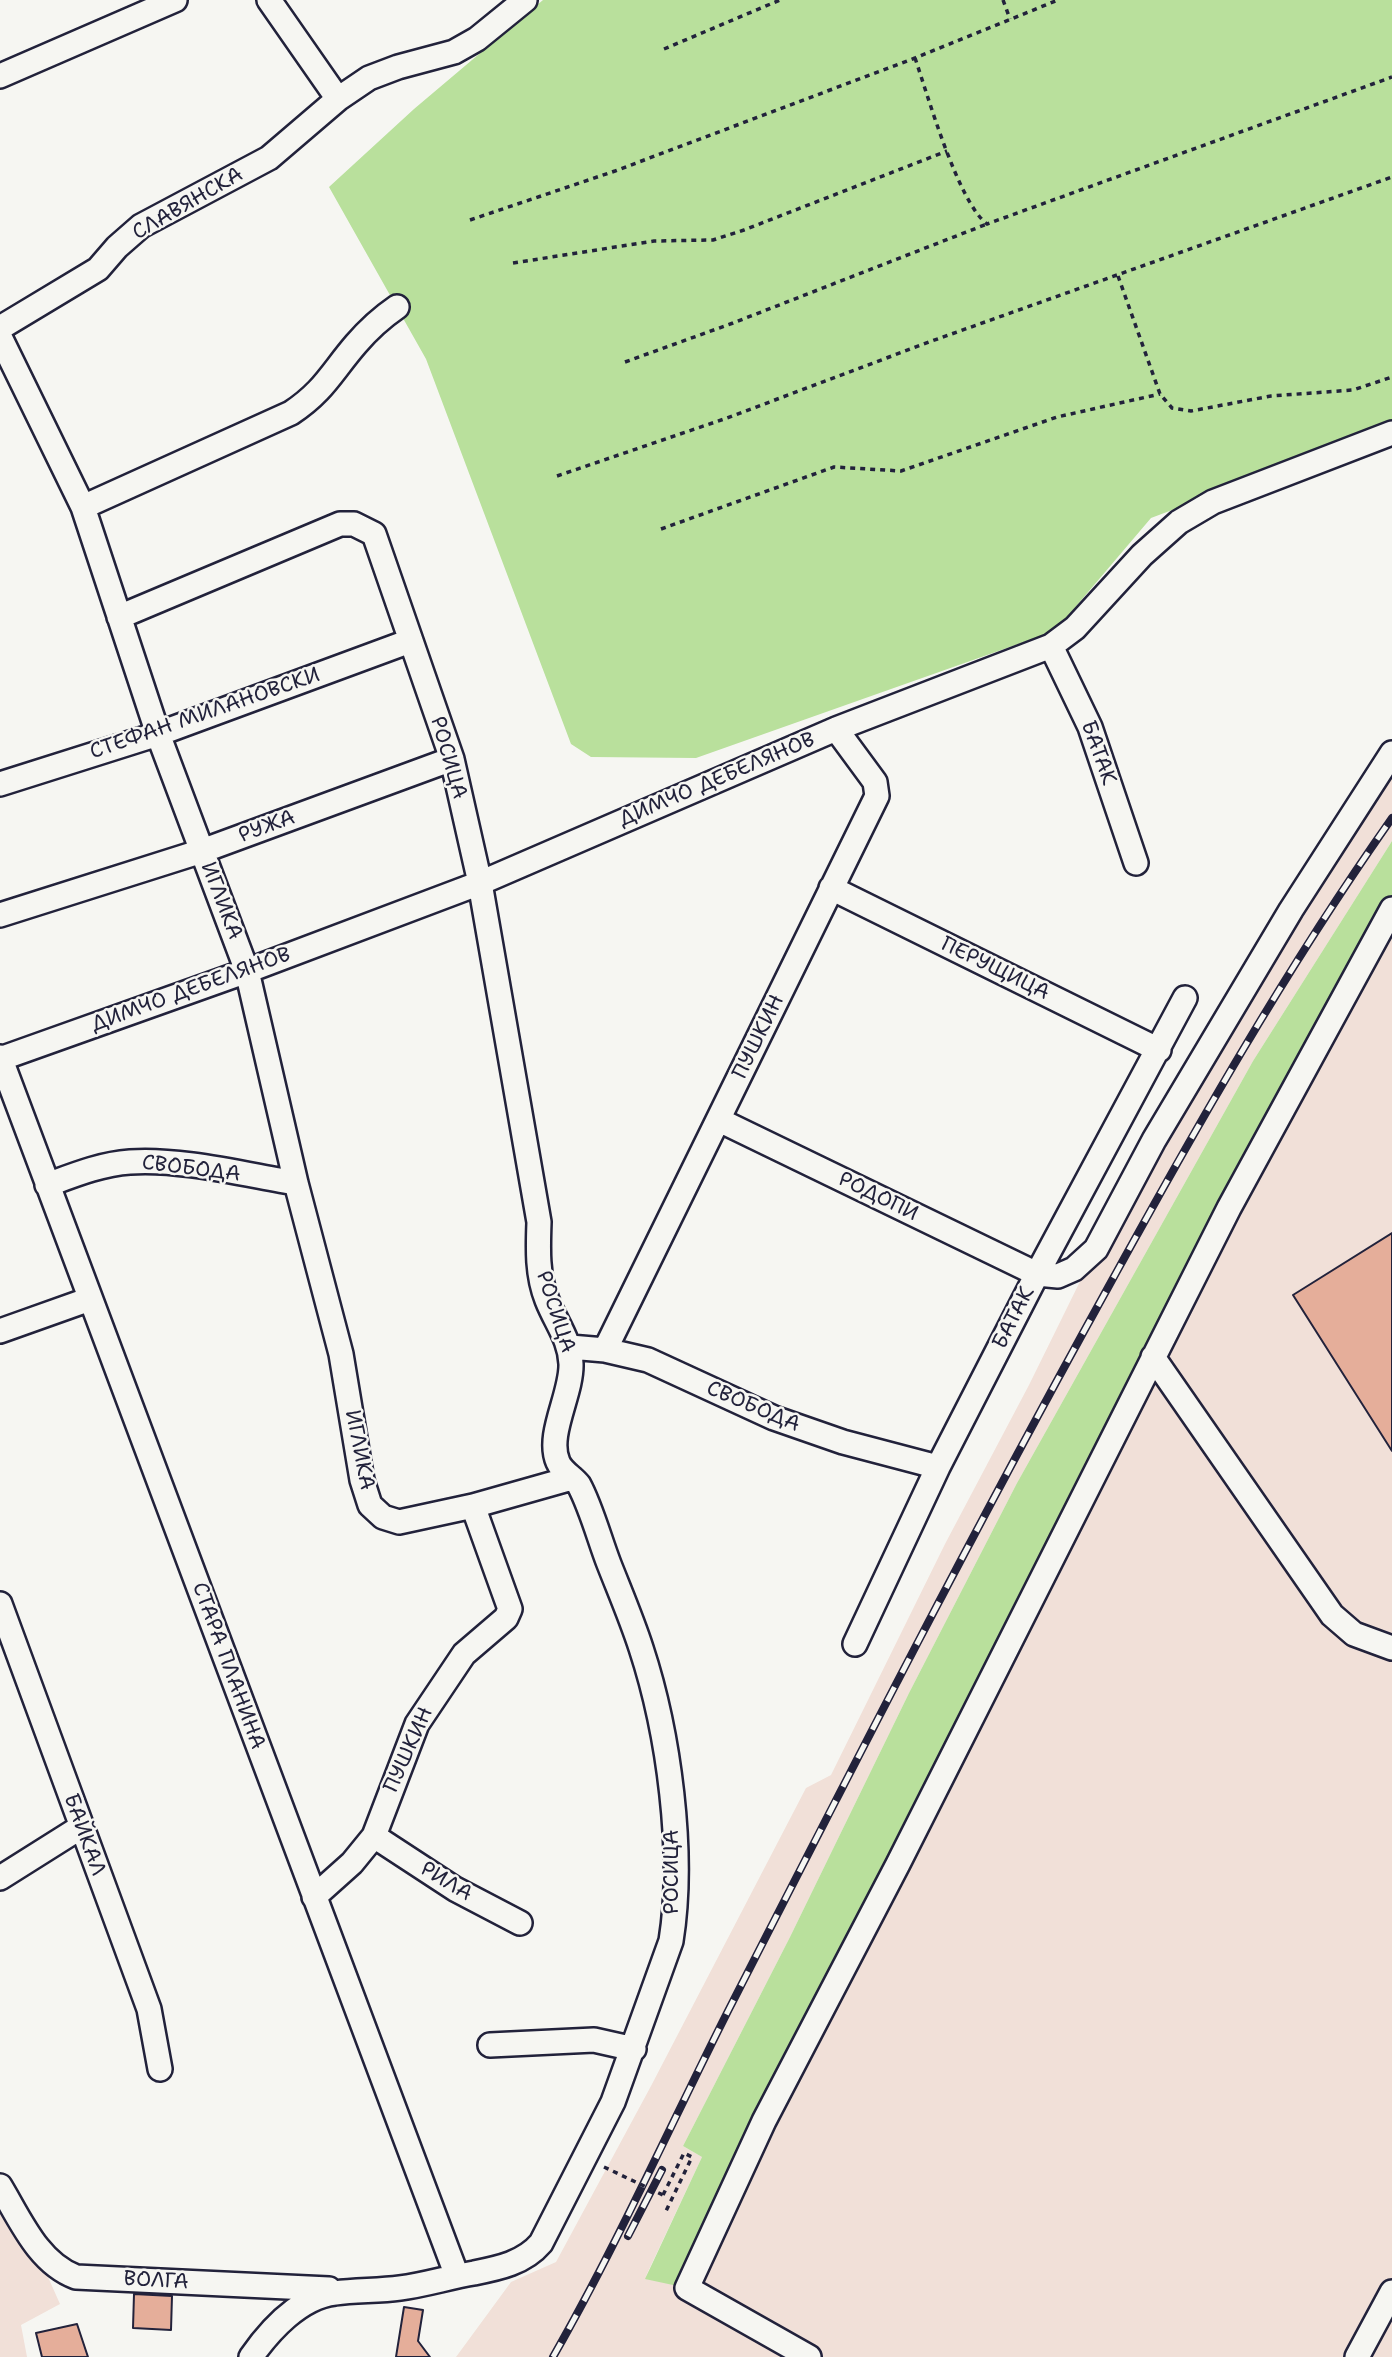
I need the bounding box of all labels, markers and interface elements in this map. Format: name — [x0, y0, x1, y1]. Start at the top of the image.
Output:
street label: СЛАВЯНСКА — [128, 162, 248, 246]
street label: СТЕФАН МИЛАНОВСКИ — [87, 663, 323, 765]
street label: РОСИЦА — [424, 714, 472, 802]
street label: БАТАК — [1075, 717, 1121, 789]
street label: ДИМЧО ДЕБЕЛЯНОВ — [615, 727, 819, 833]
street label: РУЖА — [235, 805, 299, 849]
street label: ИГЛИКА — [195, 859, 247, 943]
street label: ПЕРУЩИЦА — [937, 932, 1053, 1006]
street label: ДИМЧО ДЕБЕЛЯНОВ — [88, 942, 294, 1038]
street label: ПУШКИН — [728, 991, 790, 1083]
street label: СВОБОДА — [140, 1150, 242, 1188]
street label: РОДОПИ — [834, 1167, 922, 1227]
street label: РОСИЦА — [530, 1268, 580, 1356]
street label: БАТАК — [988, 1283, 1040, 1353]
street label: СВОБОДА — [702, 1376, 804, 1438]
street label: ИГЛИКА — [339, 1408, 379, 1492]
street label: СТАРА ПЛАНИНА — [186, 1579, 270, 1753]
street label: ПУШКИН — [379, 1703, 439, 1797]
street label: БАЙКАЛ — [57, 1790, 111, 1880]
street label: РОСИЦА — [660, 1830, 686, 1914]
street label: РИЛА — [415, 1857, 477, 1907]
street label: ВОЛГА — [123, 2267, 189, 2295]

